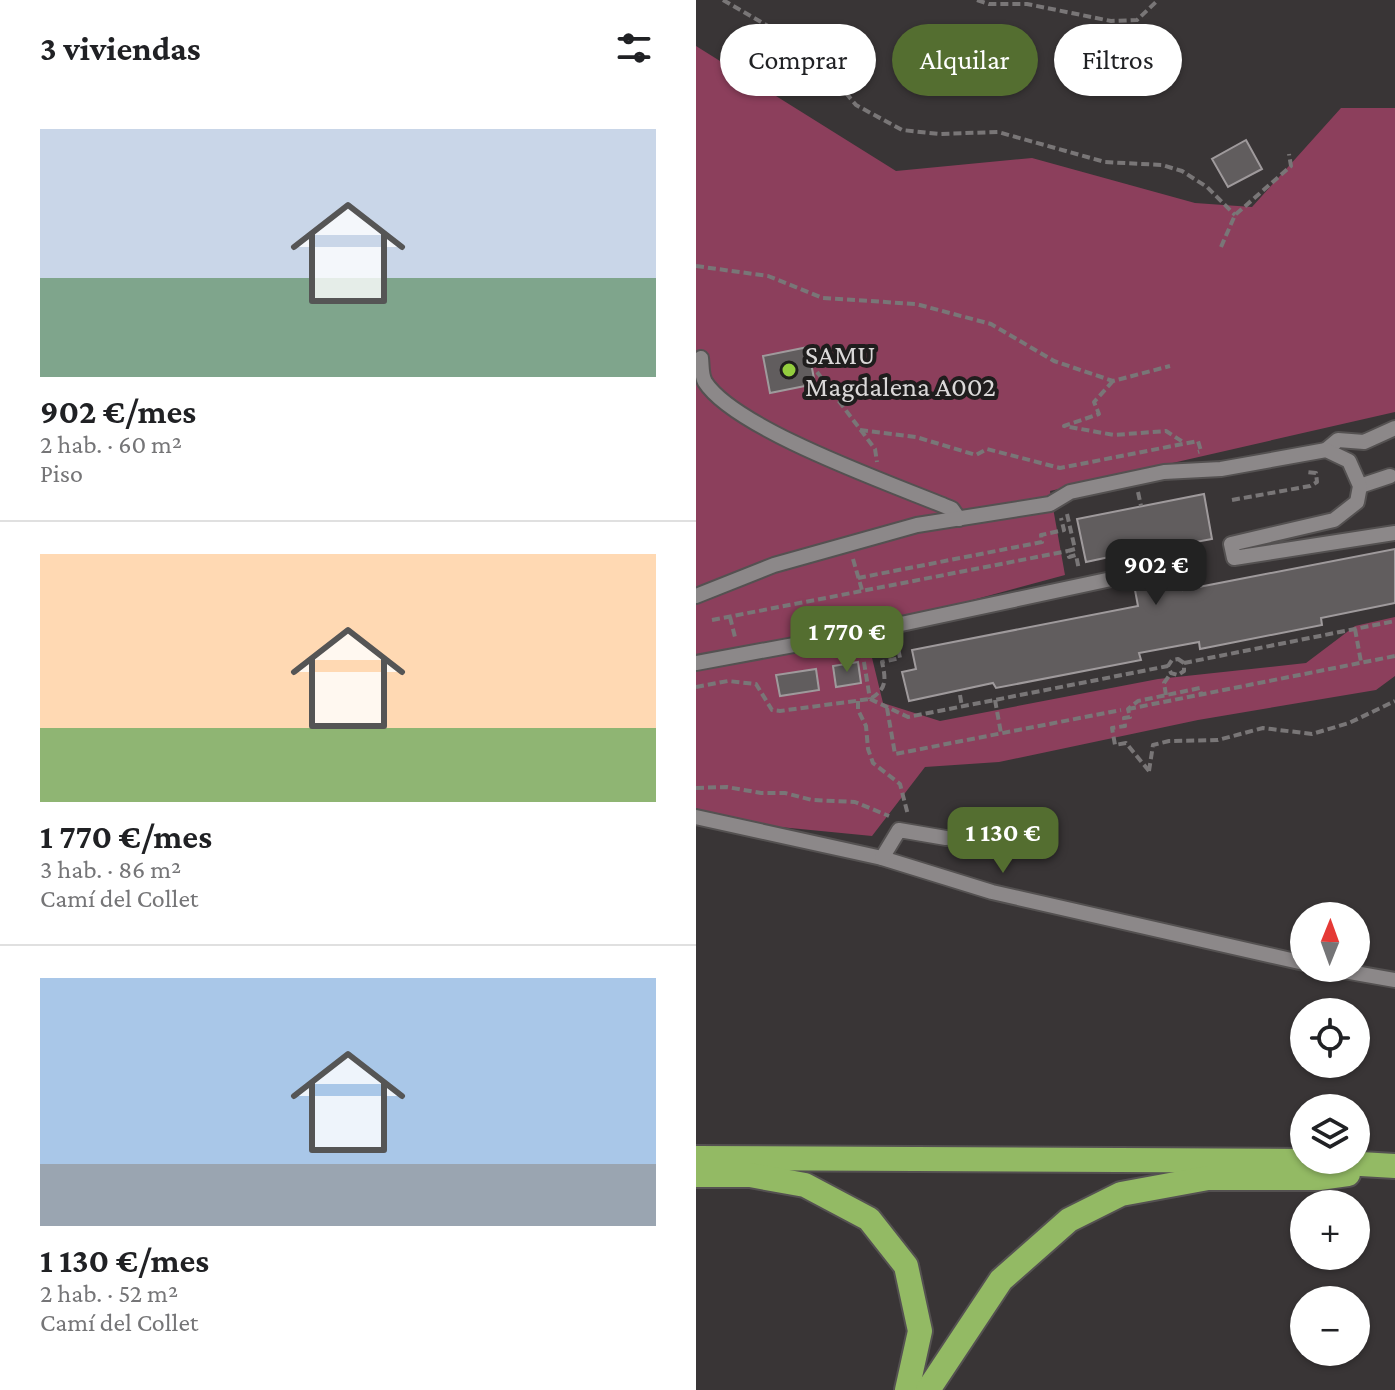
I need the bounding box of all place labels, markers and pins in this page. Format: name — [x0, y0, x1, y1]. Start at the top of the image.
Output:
place label: SAMU Magdalena A002 — [805, 339, 996, 402]
marker: SAMU Magdalena A002 — [780, 361, 798, 379]
pin: 902 € — [1100, 539, 1212, 607]
pin: 1 770 € — [773, 606, 921, 674]
pin: 1 130 € — [929, 807, 1077, 875]

